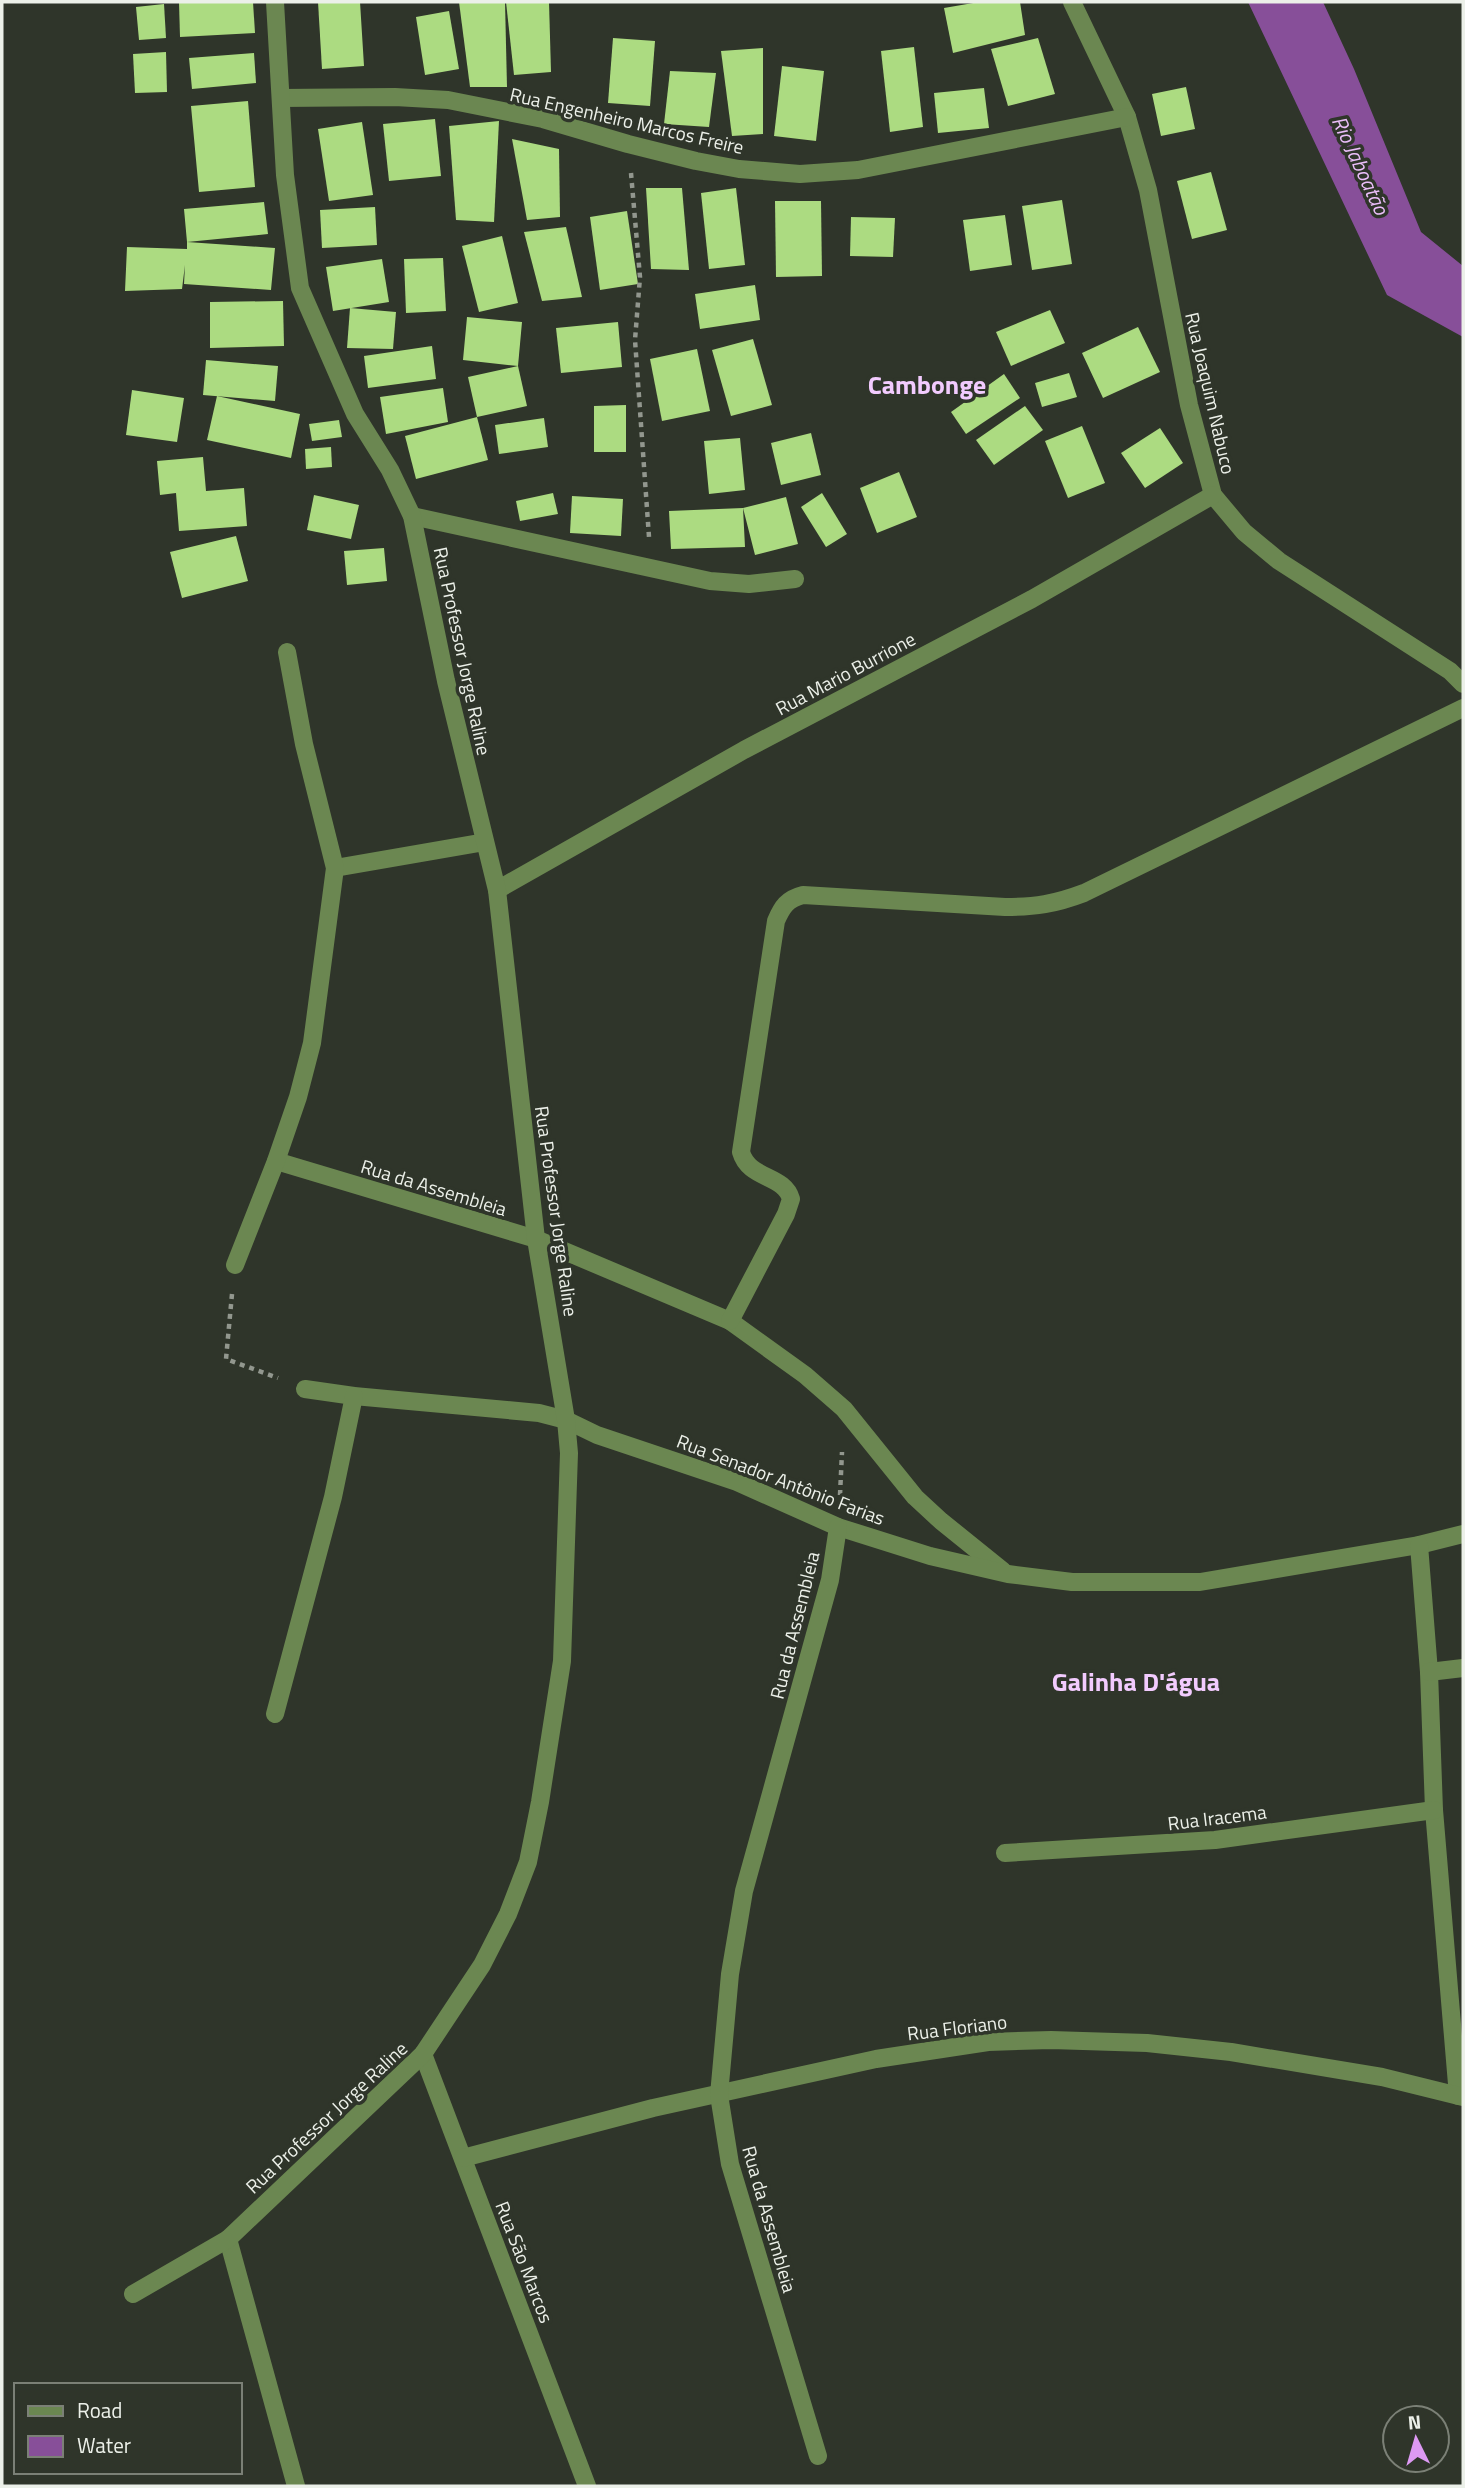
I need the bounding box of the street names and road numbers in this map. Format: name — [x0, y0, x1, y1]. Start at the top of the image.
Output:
street label: Rua Engenheiro Marcos Freire — [507, 79, 747, 161]
street label: Rua Joaquim Nabuco — [1178, 309, 1244, 477]
street label: Rua Professor Jorge Raline — [427, 544, 499, 758]
street label: Rua Mario Burrione — [770, 624, 920, 722]
street label: Rua Professor Jorge Raline — [528, 1104, 586, 1318]
street label: Rua da Assembleia — [357, 1151, 511, 1223]
street label: Rua Senador Antônio Farias — [673, 1426, 889, 1532]
street label: Rua da Assembleia — [762, 1548, 826, 1702]
street label: Rua Iracema — [1166, 1796, 1269, 1837]
street label: Rua Floriano — [905, 2006, 1009, 2048]
street label: Rua Professor Jorge Raline — [238, 2034, 414, 2200]
street label: Rua da Assembleia — [735, 2142, 805, 2296]
street label: Rua São Marcos — [488, 2197, 562, 2327]

